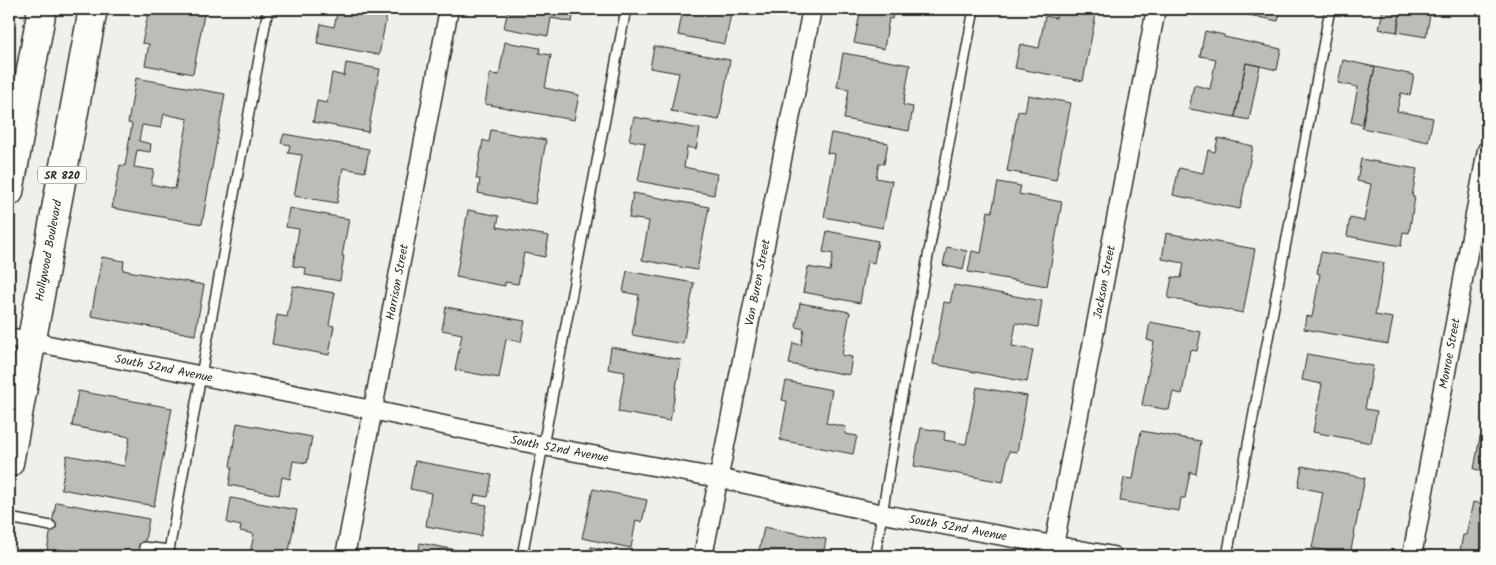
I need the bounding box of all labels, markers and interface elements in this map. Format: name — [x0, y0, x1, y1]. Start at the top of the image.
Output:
road number: SR 820 — [38, 166, 86, 184]
street label: Hollywood Boulevard — [30, 197, 68, 303]
street label: Van Buren Street — [740, 237, 776, 327]
street label: Harrison Street — [381, 242, 414, 321]
street label: Jackson Street — [1088, 243, 1121, 320]
street label: Monroe Street — [1434, 316, 1466, 390]
street label: South 52nd Avenue — [113, 350, 215, 388]
street label: South 52nd Avenue — [509, 430, 611, 468]
street label: South 52nd Avenue — [907, 510, 1009, 547]

